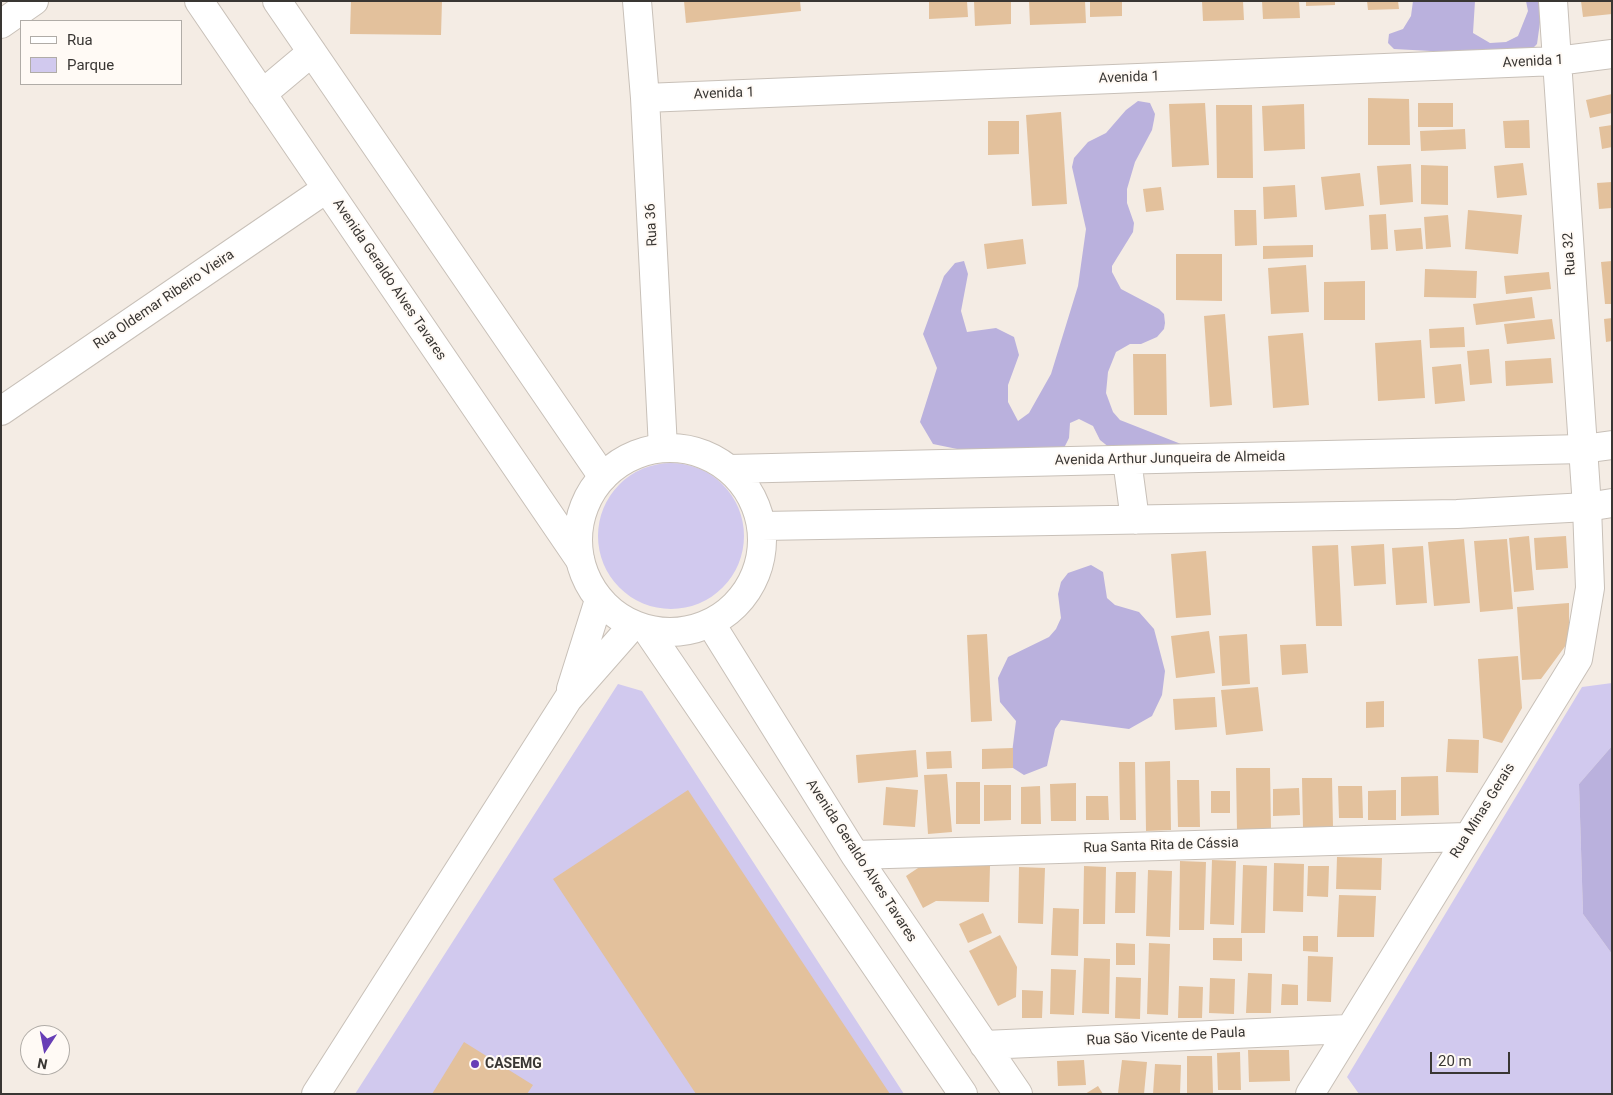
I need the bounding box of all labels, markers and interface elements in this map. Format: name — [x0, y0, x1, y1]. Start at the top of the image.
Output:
legend — [20, 20, 182, 85]
text: Rua — [67, 31, 93, 49]
street label: Avenida 1 — [1502, 52, 1564, 72]
text: Parque — [67, 56, 114, 74]
street label: Avenida 1 — [1098, 69, 1160, 87]
street label: Avenida 1 — [693, 85, 755, 103]
street label: Avenida Geraldo Alves Tavares — [329, 196, 449, 364]
street label: Rua 36 — [642, 203, 662, 247]
street label: Rua 32 — [1560, 232, 1580, 276]
street label: Rua Oldemar Ribeiro Vieira — [91, 247, 237, 353]
street label: Avenida Arthur Junqueira de Almeida — [1055, 449, 1285, 469]
street label: Rua Minas Gerais — [1447, 760, 1519, 862]
street label: Avenida Geraldo Alves Tavares — [802, 776, 920, 946]
street label: Rua Santa Rita de Cássia — [1083, 835, 1239, 857]
street label: Rua São Vicente de Paula — [1086, 1024, 1246, 1050]
north arrow — [20, 1025, 70, 1075]
scale bar — [1433, 1042, 1513, 1074]
text: 20 m — [1438, 1052, 1472, 1070]
text: N — [36, 1055, 49, 1073]
place label: CASEMG — [485, 1056, 542, 1072]
marker: CASEMG — [469, 1058, 481, 1070]

